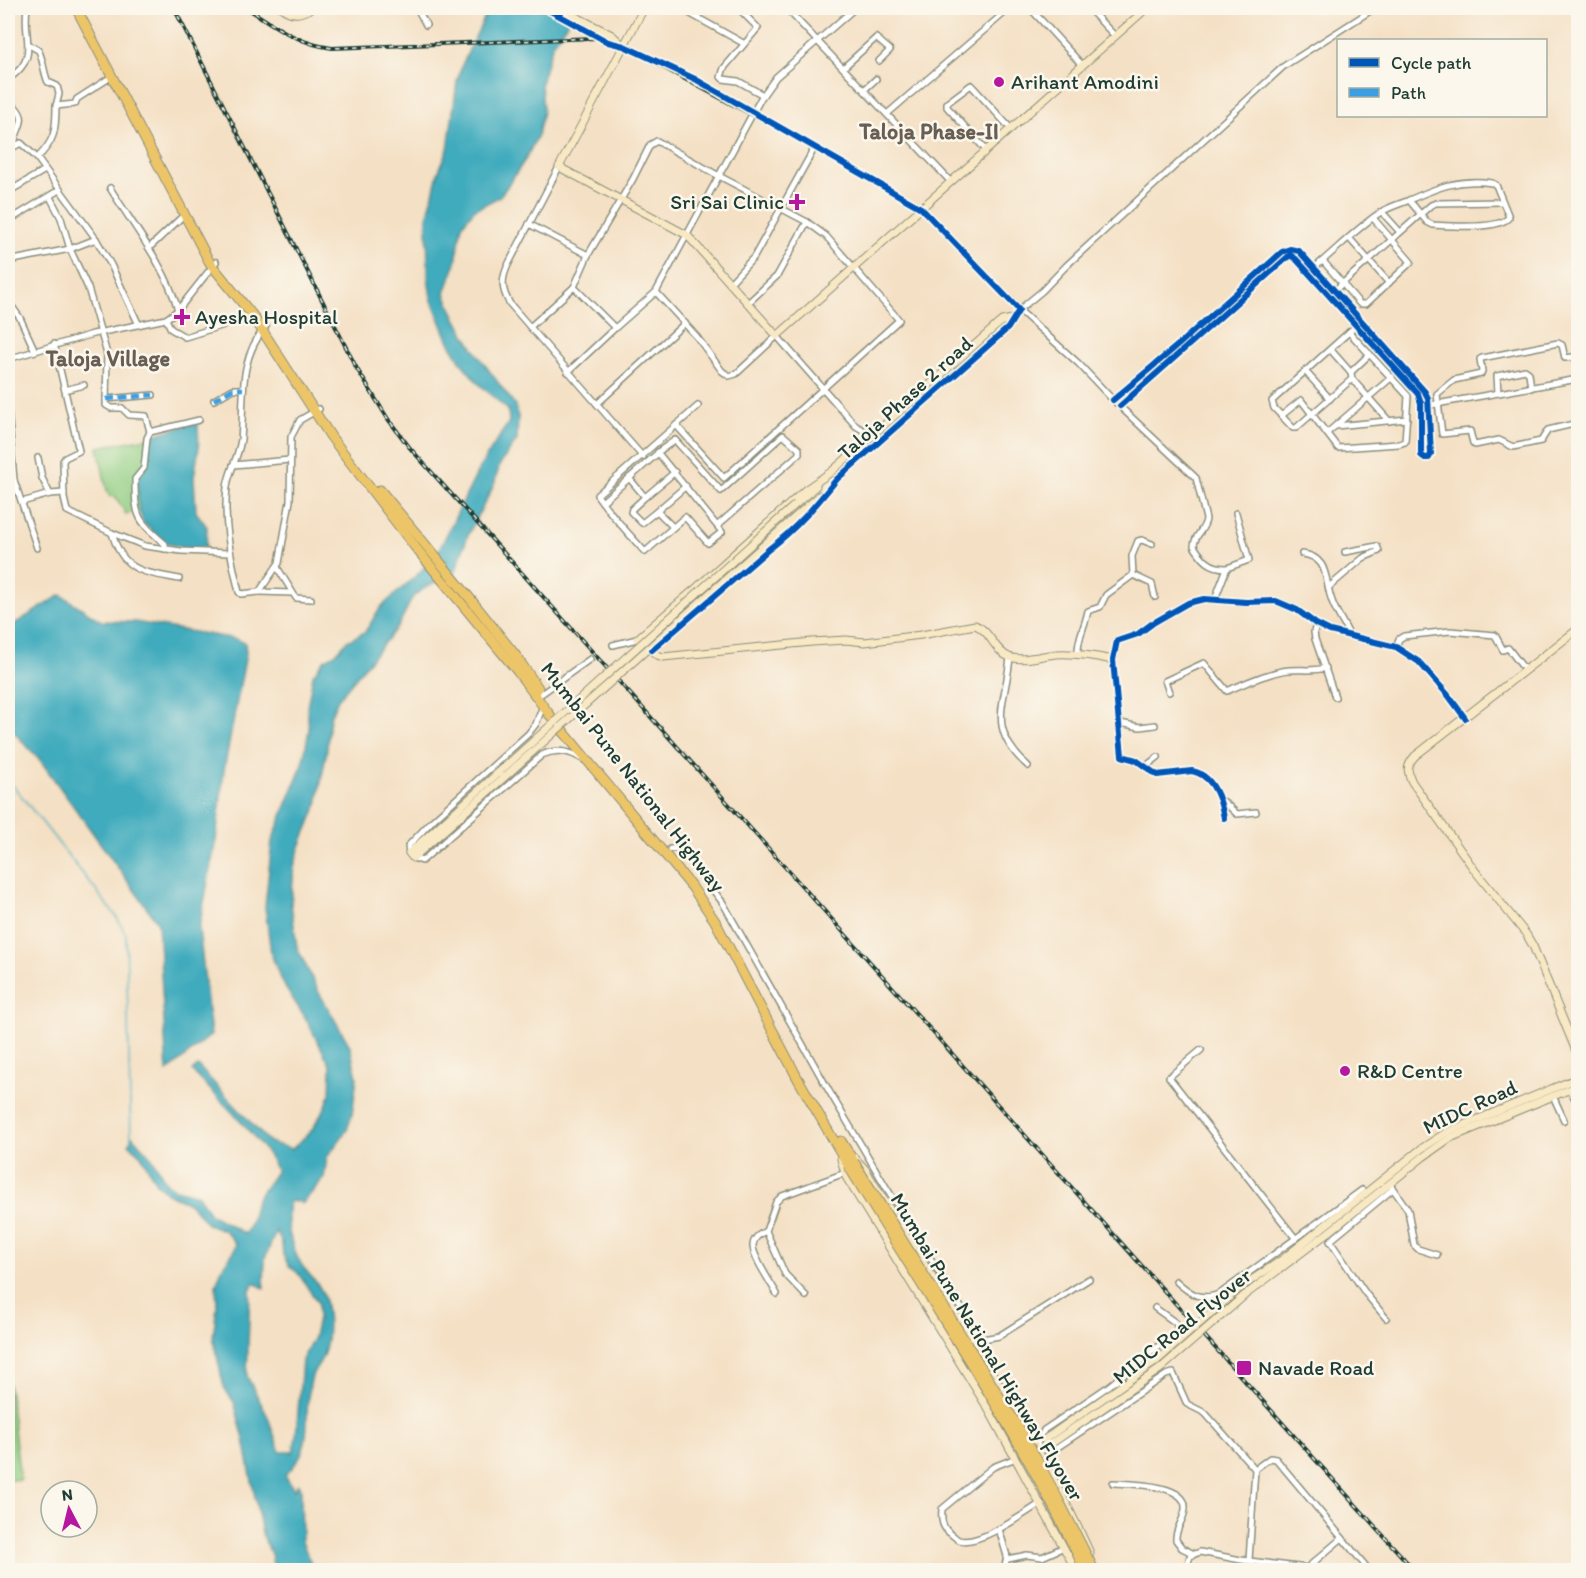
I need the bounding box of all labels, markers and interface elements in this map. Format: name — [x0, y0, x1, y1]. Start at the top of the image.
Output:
legend — [1337, 39, 1547, 117]
text: Cycle path — [1391, 52, 1472, 74]
place label: Arihant Amodini — [1011, 69, 1159, 94]
marker: Arihant Amodini — [992, 75, 1006, 89]
text: Path — [1391, 82, 1426, 104]
district label: Taloja Phase-II — [858, 118, 999, 145]
place label: Sri Sai Clinic — [670, 189, 784, 214]
marker: Sri Sai Clinic — [788, 193, 806, 211]
place label: Ayesha Hospital — [195, 304, 338, 329]
marker: Ayesha Hospital — [173, 308, 191, 326]
street label: Taloja Phase 2 road — [832, 330, 978, 465]
district label: Taloja Village — [45, 345, 171, 372]
street label: Mumbai Pune National Highway — [536, 657, 731, 897]
place label: R&D Centre — [1357, 1058, 1463, 1083]
marker: R&D Centre — [1338, 1064, 1352, 1078]
street label: MIDC Road — [1419, 1074, 1521, 1139]
street label: Mumbai Pune National Highway Flyover — [885, 1188, 1090, 1505]
street label: MIDC Road Flyover — [1107, 1262, 1256, 1389]
place label: Navade Road — [1258, 1355, 1375, 1380]
marker: Navade Road — [1235, 1359, 1253, 1377]
north arrow — [39, 1479, 99, 1539]
text: N — [61, 1485, 74, 1505]

